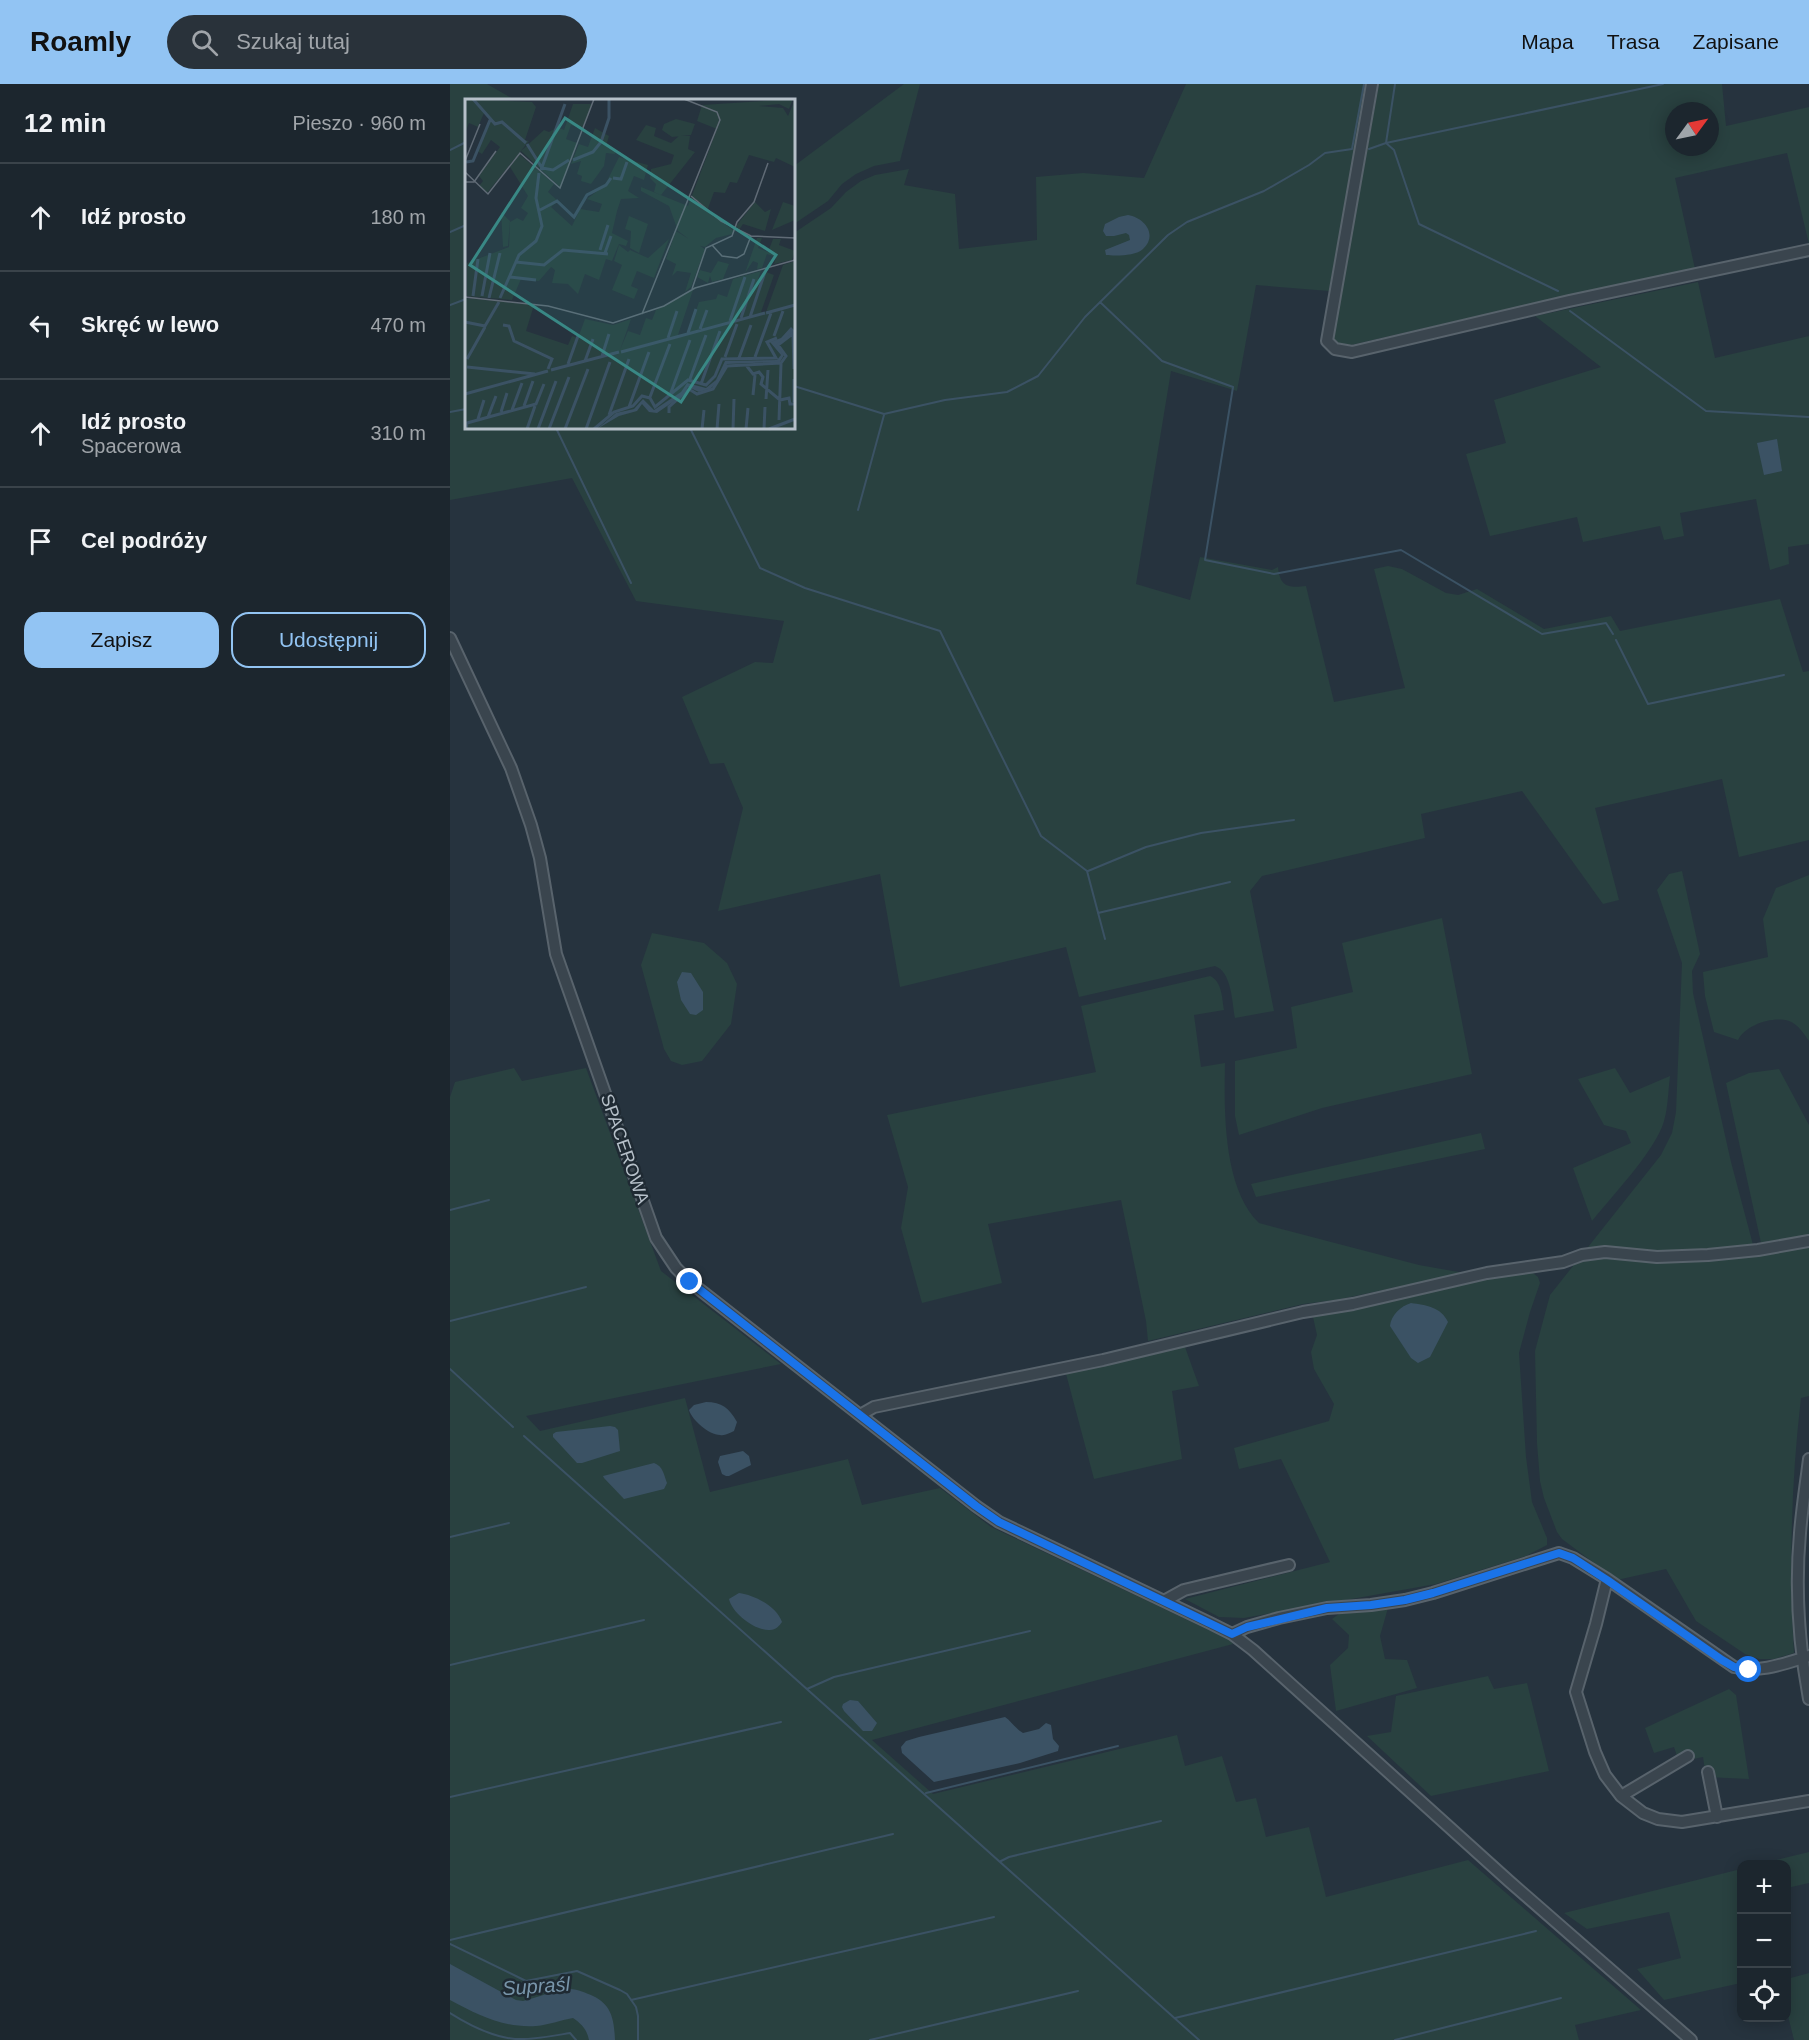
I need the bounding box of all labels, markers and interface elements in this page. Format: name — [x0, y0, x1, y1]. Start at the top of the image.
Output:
search box — [167, 15, 587, 69]
text: Roamly — [30, 26, 131, 57]
icon: search — [188, 26, 221, 59]
text: Szukaj tutaj — [236, 29, 350, 54]
text: Mapa — [1521, 30, 1574, 53]
text: Trasa — [1607, 30, 1660, 53]
text: Zapisane — [1693, 30, 1779, 53]
inset map — [465, 99, 795, 429]
north arrow — [1665, 102, 1719, 156]
text: 12 min — [24, 108, 106, 138]
text: Pieszo · 960 m — [293, 112, 426, 134]
icon: ahead — [24, 201, 57, 234]
text: Idź prosto — [81, 204, 186, 229]
text: 180 m — [370, 206, 426, 228]
icon: left — [24, 309, 57, 342]
text: Skręć w lewo — [81, 312, 219, 337]
text: 470 m — [370, 314, 426, 336]
text: Idź prosto — [81, 409, 186, 434]
icon: ahead — [24, 417, 57, 450]
text: 310 m — [370, 422, 426, 444]
text: Spacerowa — [81, 435, 181, 457]
icon: arrive — [24, 525, 57, 558]
text: Cel podróży — [81, 528, 207, 553]
button: Zapisz — [24, 612, 219, 668]
button: Udostępnij — [231, 612, 426, 668]
street label: SPACEROWA — [597, 1091, 653, 1207]
route end — [676, 1268, 702, 1294]
route start — [1735, 1656, 1761, 1682]
map controls — [1737, 1860, 1791, 2022]
button: + — [1737, 1860, 1791, 1914]
button: − — [1737, 1914, 1791, 1968]
button: locate — [1737, 1968, 1791, 2022]
water label: Supraśl — [501, 1973, 571, 1999]

